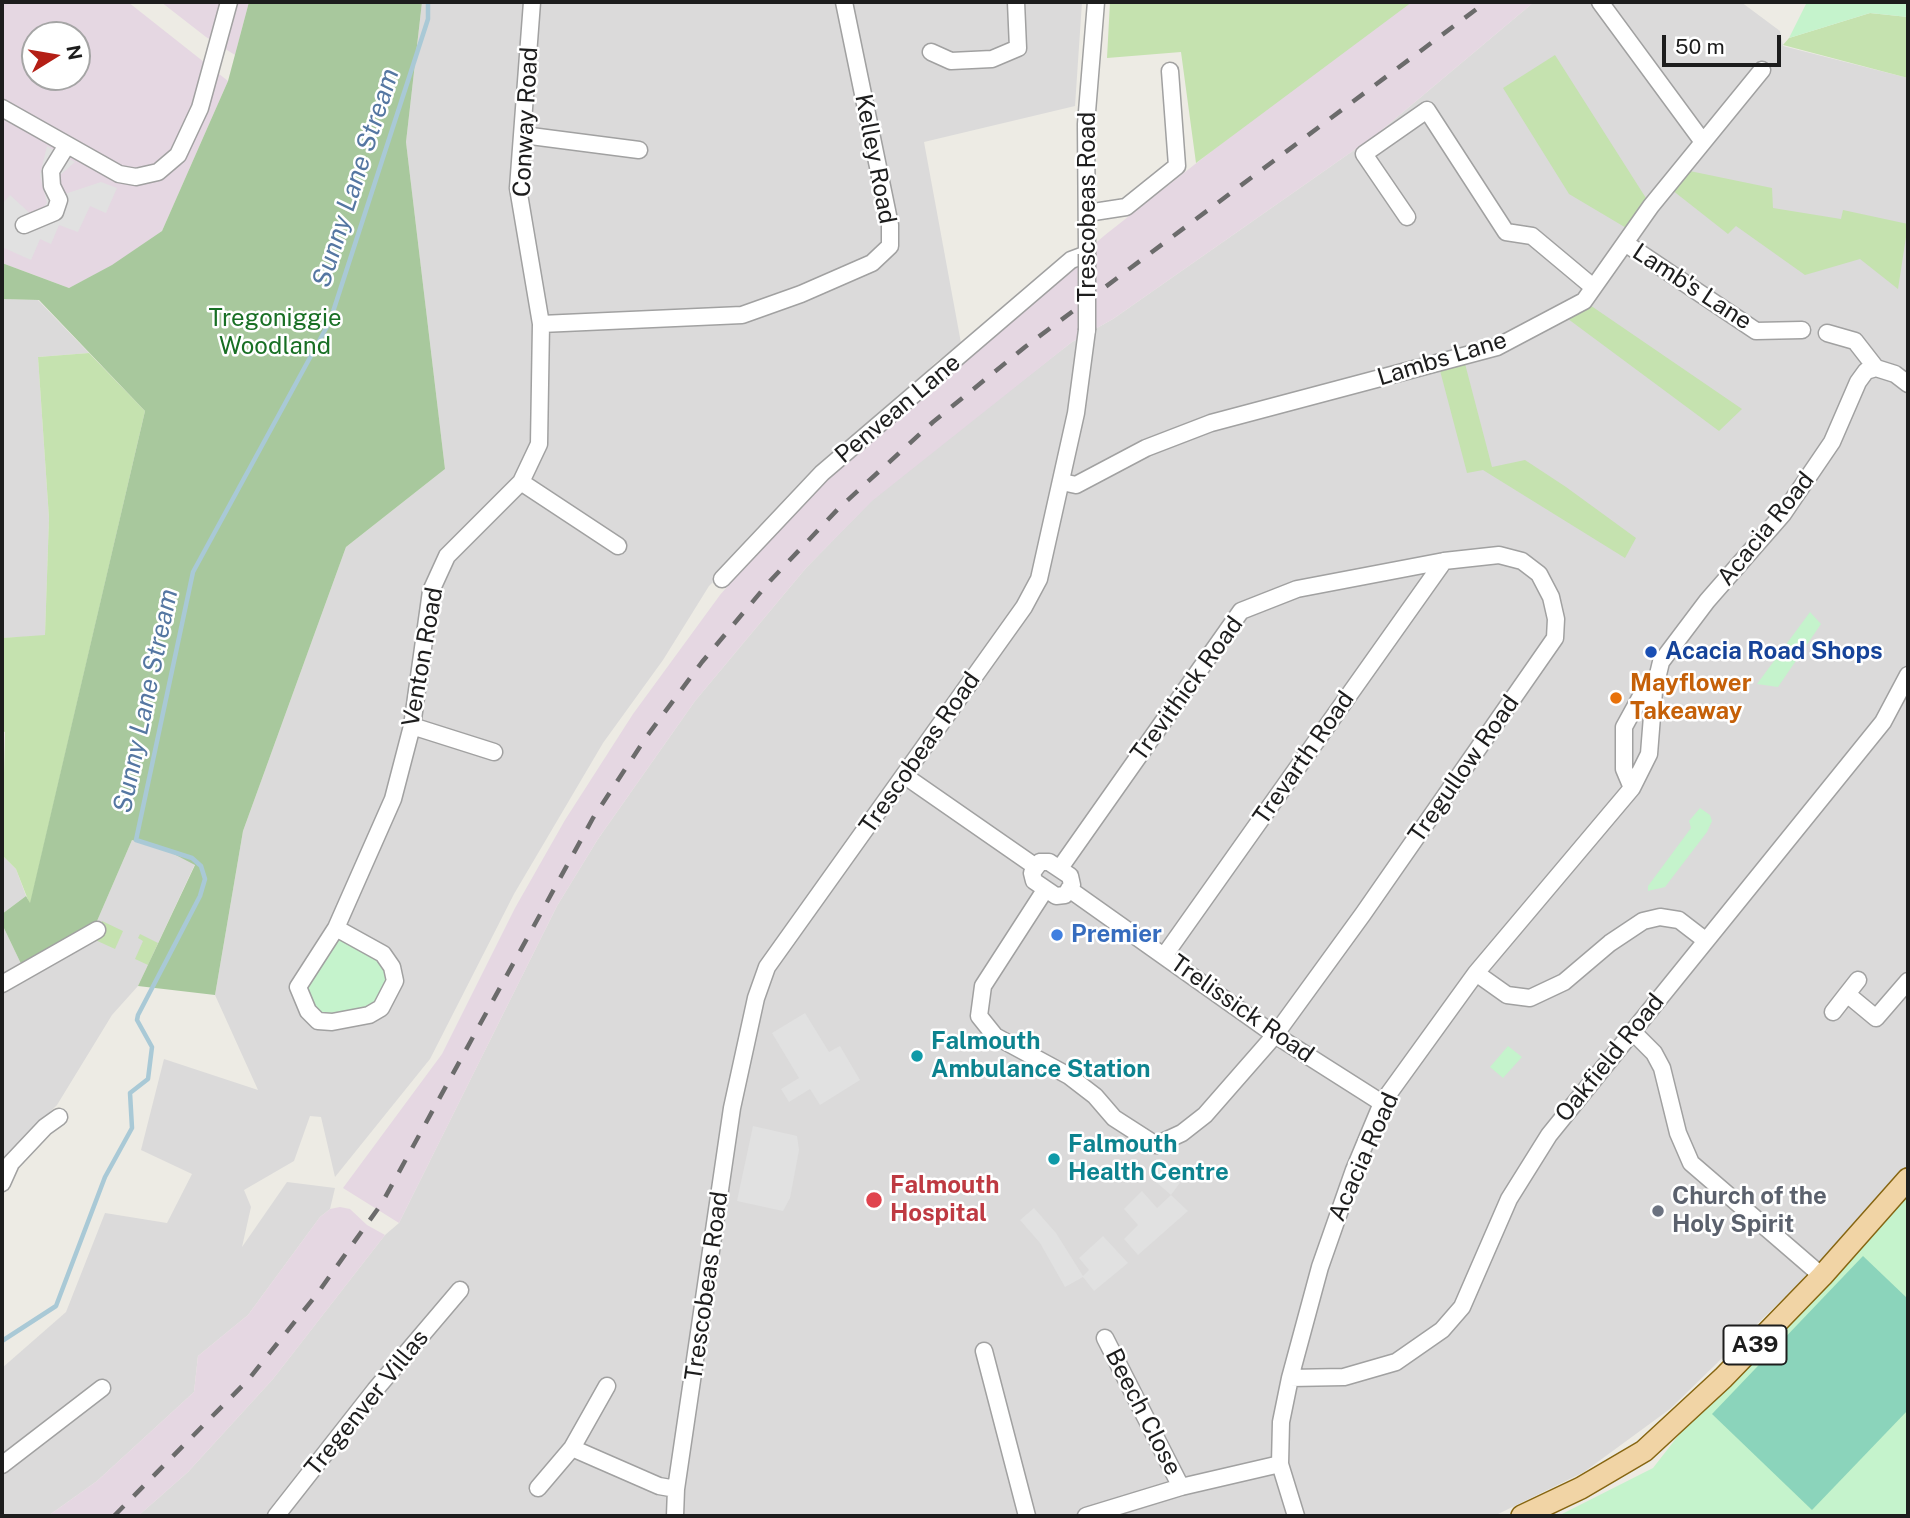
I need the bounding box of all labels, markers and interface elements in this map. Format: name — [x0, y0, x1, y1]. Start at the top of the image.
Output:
north arrow — [21, 21, 91, 91]
scale bar — [1665, 21, 1784, 65]
text: 50 m — [1675, 34, 1725, 59]
text: N — [62, 43, 87, 62]
street label: Conway Road — [508, 46, 544, 198]
water label: Sunny Lane Stream — [306, 65, 406, 291]
street label: Kelley Road — [848, 92, 902, 226]
street label: Trescobeas Road — [1074, 112, 1102, 302]
street label: Lamb's Lane — [1627, 238, 1757, 336]
park label: Tregoniggie Woodland — [208, 305, 342, 361]
street label: Lambs Lane — [1374, 326, 1510, 392]
street label: Penvean Lane — [830, 348, 966, 470]
street label: Acacia Road — [1711, 466, 1821, 592]
street label: Venton Road — [397, 585, 449, 729]
water label: Sunny Lane Stream — [107, 586, 185, 816]
street label: Trevithick Road — [1125, 611, 1249, 767]
place label: Acacia Road Shops — [1665, 638, 1883, 666]
marker: Acacia Road Shops — [1643, 644, 1659, 660]
street label: Trescobeas Road — [854, 667, 986, 839]
place label: Mayflower Takeaway — [1630, 670, 1752, 726]
street label: Trevarth Road — [1247, 686, 1361, 830]
street label: Tregullow Road — [1403, 690, 1525, 848]
marker: Mayflower Takeaway — [1608, 690, 1624, 706]
place label: Premier — [1071, 921, 1162, 949]
marker: Premier — [1049, 927, 1065, 943]
street label: Trelissick Road — [1165, 949, 1319, 1069]
street label: Oakfield Road — [1550, 988, 1670, 1128]
place label: Falmouth Ambulance Station — [931, 1028, 1151, 1084]
marker: Falmouth Ambulance Station — [909, 1048, 925, 1064]
street label: Acacia Road — [1323, 1088, 1405, 1226]
place label: Falmouth Health Centre — [1068, 1131, 1229, 1187]
marker: Falmouth Health Centre — [1046, 1151, 1062, 1167]
place label: Falmouth Hospital — [890, 1172, 1000, 1228]
place label: Church of the Holy Spirit — [1672, 1183, 1827, 1239]
street label: Trescobeas Road — [679, 1190, 735, 1382]
marker: Falmouth Hospital — [864, 1190, 884, 1210]
marker: Church of the Holy Spirit — [1650, 1203, 1666, 1219]
street label: Tregenver Villas — [299, 1324, 435, 1482]
road number: A39 — [1724, 1326, 1786, 1364]
street label: Beech Close — [1099, 1344, 1187, 1480]

